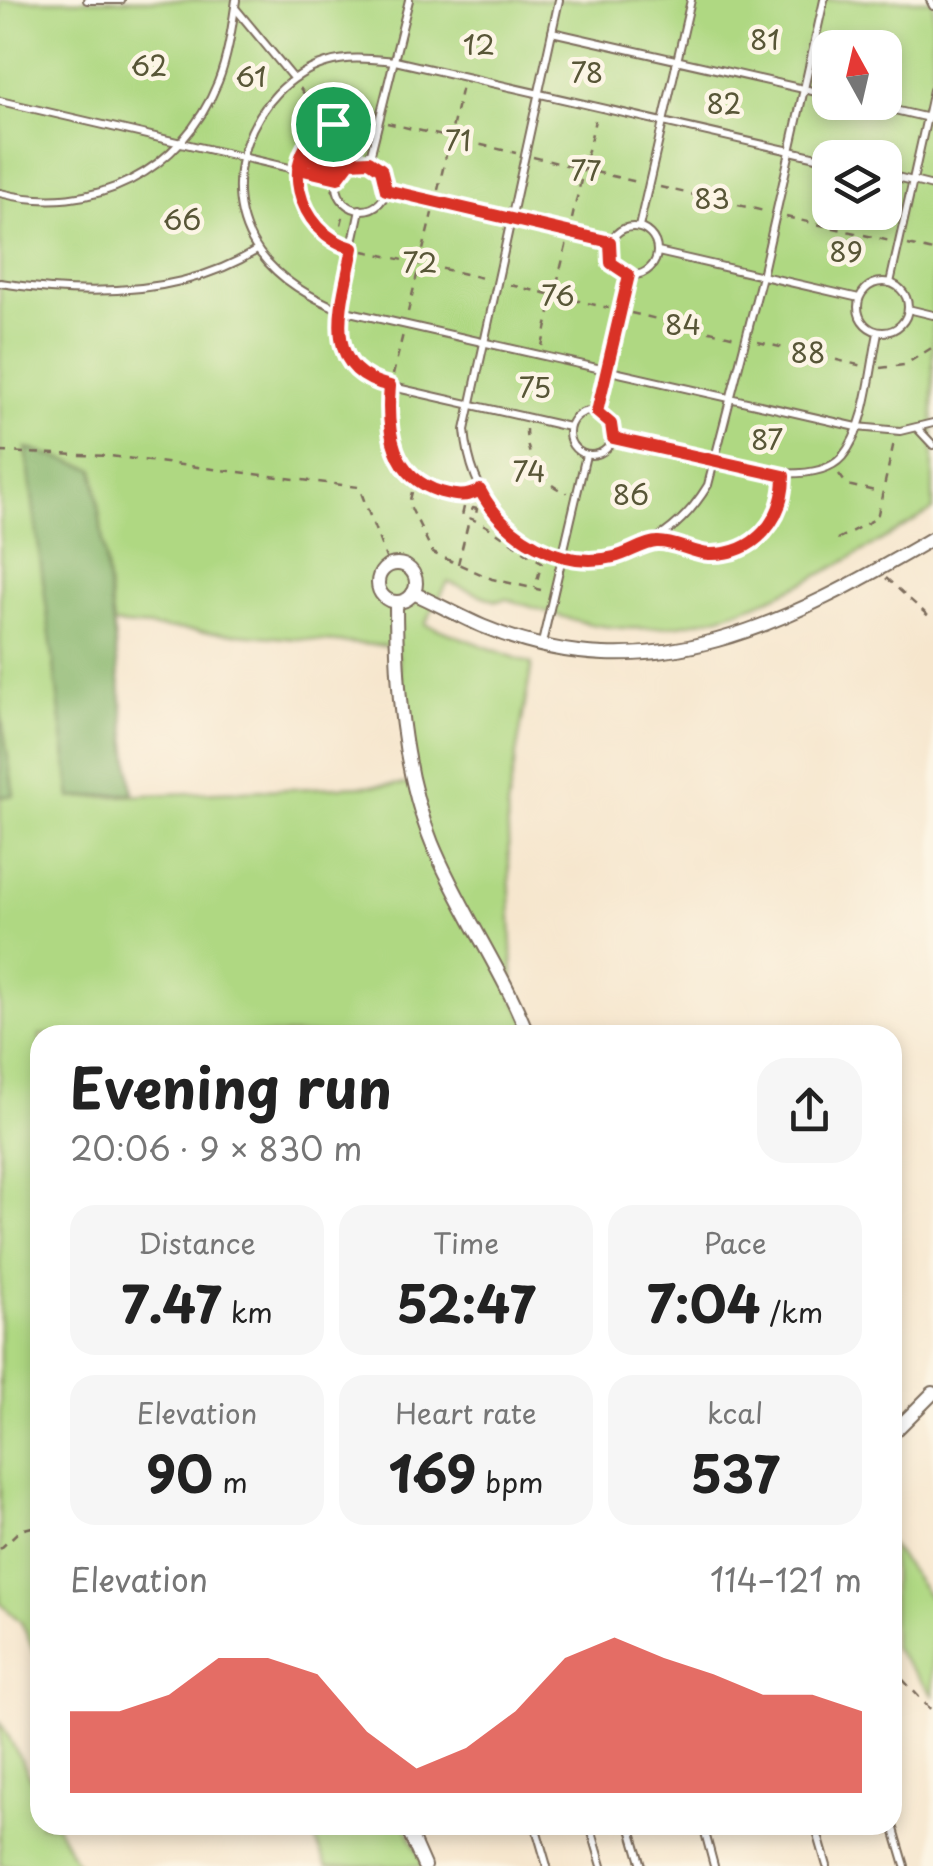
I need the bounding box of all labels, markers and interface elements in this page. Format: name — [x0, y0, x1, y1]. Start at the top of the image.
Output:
park label: 81 — [750, 17, 780, 60]
park label: 12 — [463, 22, 495, 65]
north arrow — [812, 30, 902, 120]
map controls — [812, 30, 902, 230]
park label: 62 — [131, 43, 167, 86]
park label: 78 — [571, 50, 603, 93]
park label: 61 — [235, 54, 267, 97]
park label: 82 — [707, 81, 741, 124]
pin — [291, 82, 376, 167]
icon: arrive — [306, 97, 361, 152]
park label: 71 — [445, 118, 471, 161]
button: layers — [812, 140, 902, 230]
park label: 77 — [571, 148, 602, 191]
park label: 83 — [694, 176, 730, 219]
park label: 66 — [163, 197, 201, 240]
park label: 89 — [829, 229, 863, 272]
park label: 72 — [402, 240, 438, 283]
park label: 76 — [541, 273, 575, 316]
park label: 84 — [665, 302, 701, 345]
park label: 88 — [791, 330, 825, 373]
park label: 75 — [519, 365, 551, 408]
park label: 87 — [751, 417, 783, 460]
park label: 74 — [512, 449, 546, 492]
park label: 86 — [613, 472, 649, 515]
text: Evening run — [70, 1045, 392, 1128]
button: share — [757, 1058, 862, 1163]
text: 20:06 · 9 × 830 m — [70, 1124, 362, 1172]
text: Distance — [138, 1221, 256, 1264]
text: Time — [433, 1221, 499, 1264]
text: Pace — [703, 1221, 767, 1264]
text: 7.47 — [121, 1264, 222, 1340]
text: 52:47 — [396, 1264, 536, 1340]
text: 7:04 — [647, 1264, 761, 1340]
text: km — [222, 1290, 273, 1333]
text: /km — [761, 1290, 823, 1333]
text: Elevation — [137, 1391, 257, 1434]
text: Heart rate — [395, 1391, 537, 1434]
text: kcal — [707, 1391, 763, 1434]
text: 90 — [146, 1434, 213, 1510]
text: 169 — [388, 1434, 476, 1510]
text: 537 — [690, 1434, 780, 1510]
text: m — [213, 1460, 248, 1503]
text: bpm — [476, 1460, 544, 1503]
text: Elevation — [70, 1555, 208, 1603]
text: 114–121 m — [710, 1555, 862, 1603]

